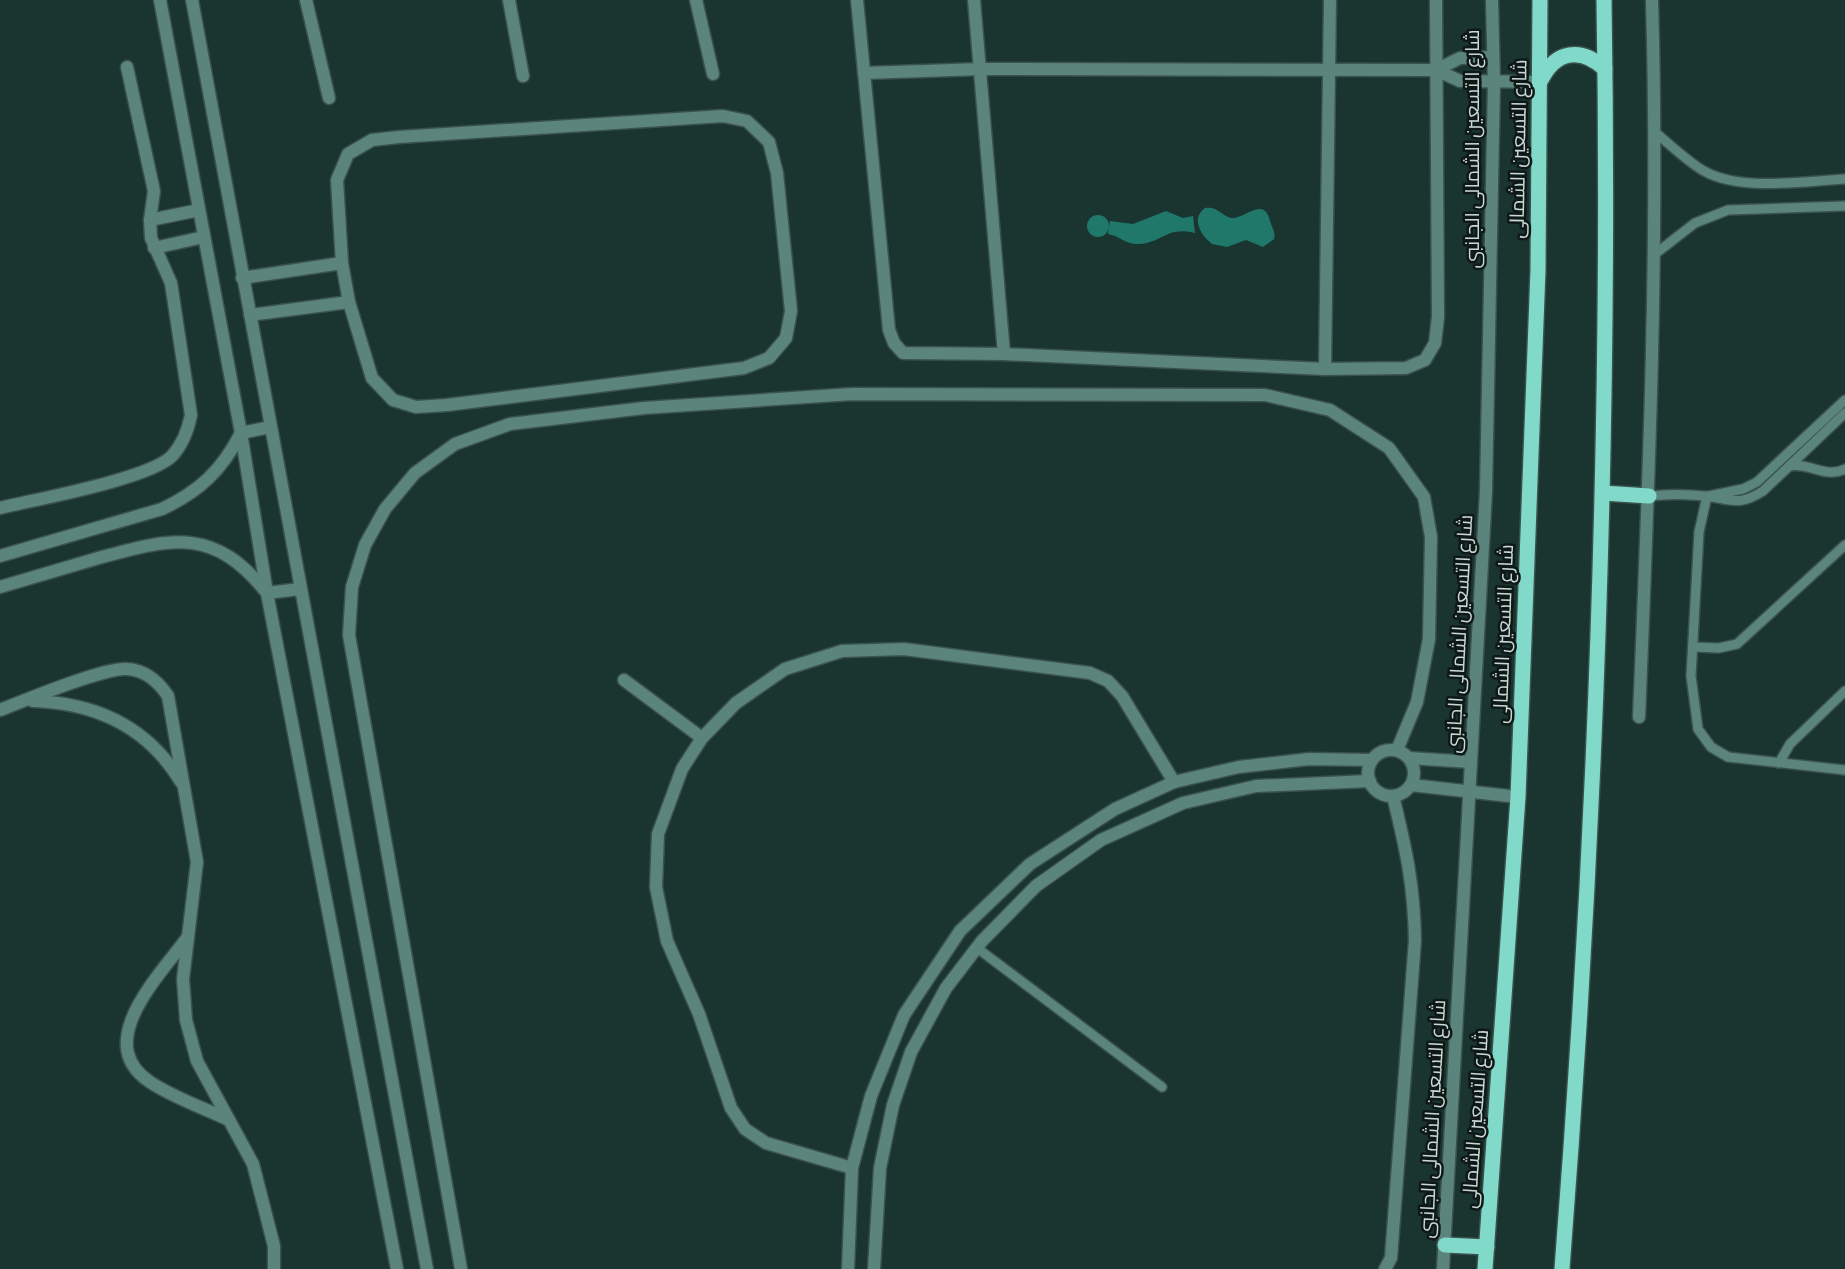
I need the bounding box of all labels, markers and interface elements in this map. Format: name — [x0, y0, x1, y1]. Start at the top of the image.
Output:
street label: شارع التسعين الشمالى الجانبى — [1461, 29, 1486, 269]
street label: شارع التسعين الشمالى — [1505, 59, 1534, 239]
street label: شارع التسعين الشمالى الجانبى — [1442, 514, 1479, 754]
street label: شارع التسعين الشمالى — [1489, 544, 1520, 724]
street label: شارع التسعين الشمالى الجانبى — [1415, 999, 1452, 1239]
street label: شارع التسعين الشمالى — [1458, 1029, 1495, 1210]

